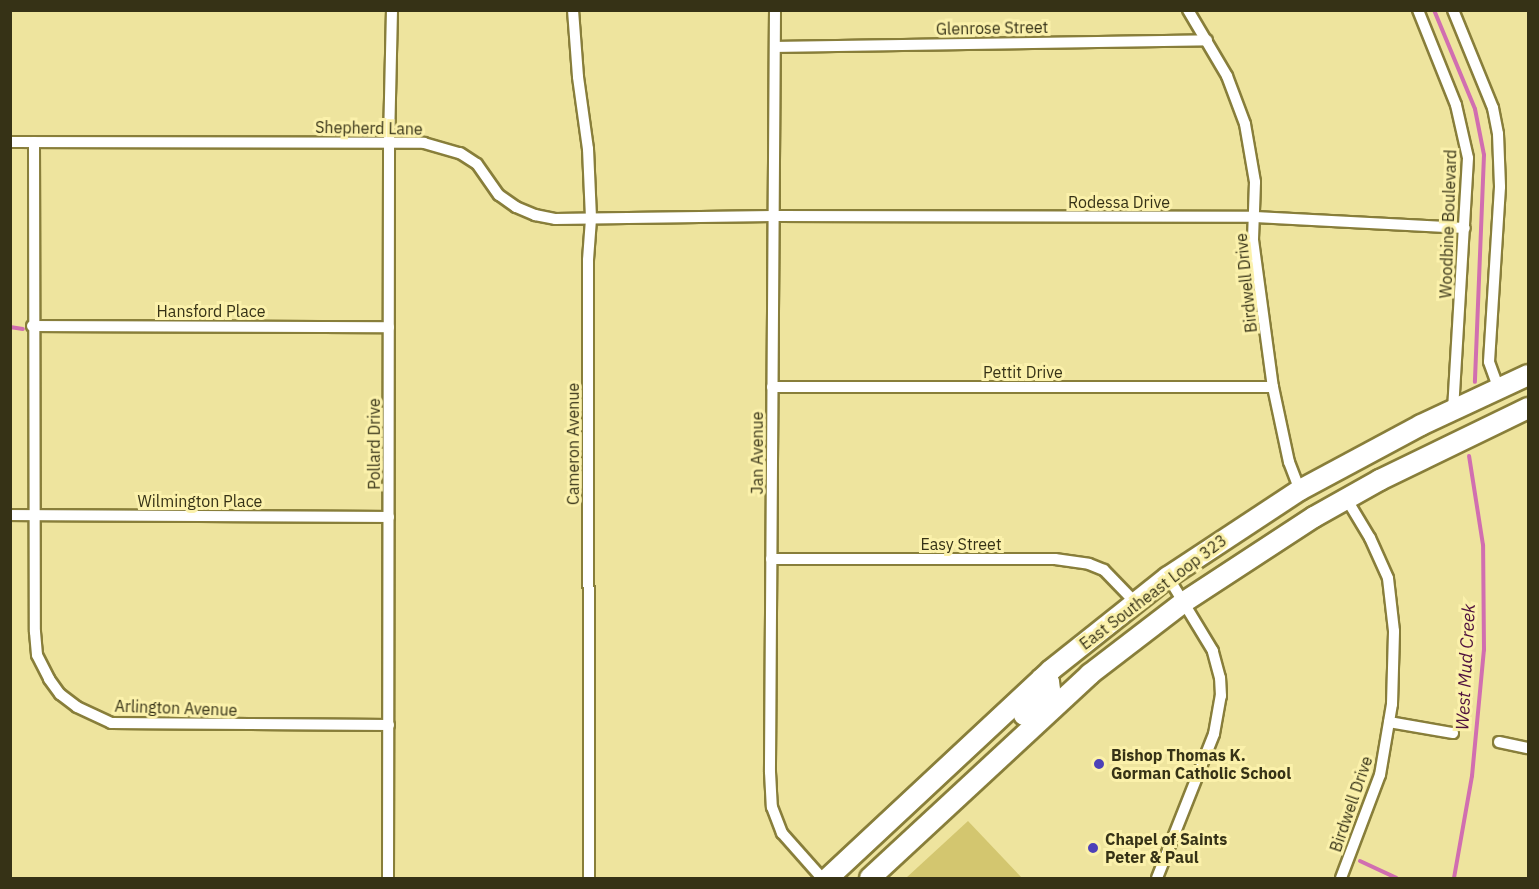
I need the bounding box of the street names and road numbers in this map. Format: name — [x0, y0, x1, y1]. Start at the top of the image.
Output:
street label: Glenrose Street — [936, 17, 1048, 39]
street label: Shepherd Lane — [315, 117, 423, 139]
street label: Woodbine Boulevard — [1436, 149, 1460, 299]
street label: Rodessa Drive — [1068, 192, 1170, 212]
street label: Birdwell Drive — [1231, 232, 1261, 334]
street label: Hansford Place — [157, 301, 265, 321]
street label: Pettit Drive — [983, 362, 1063, 382]
street label: Cameron Avenue — [563, 383, 583, 505]
street label: Pollard Drive — [364, 398, 384, 490]
street label: Jan Avenue — [747, 412, 767, 494]
street label: Wilmington Place — [138, 491, 262, 511]
street label: East Southeast Loop 323 — [1076, 530, 1230, 654]
street label: Easy Street — [920, 534, 1002, 554]
street label: Arlington Avenue — [114, 696, 238, 720]
street label: Birdwell Drive — [1326, 754, 1376, 854]

